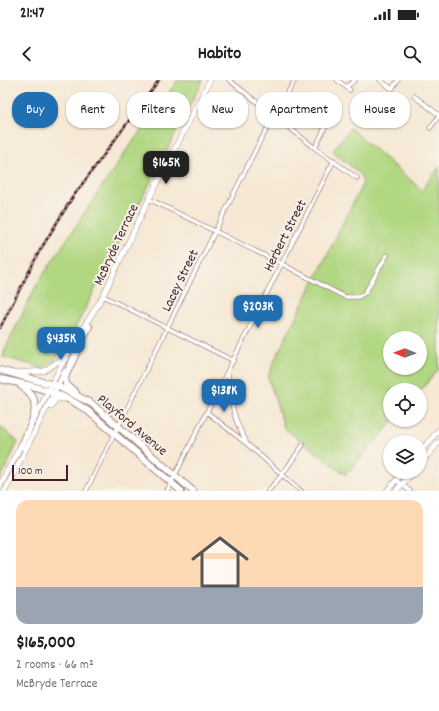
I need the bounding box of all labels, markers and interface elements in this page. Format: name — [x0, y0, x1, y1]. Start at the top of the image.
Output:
text: 21:47 — [20, 3, 44, 25]
text: Habito — [198, 42, 241, 67]
icon: back — [16, 43, 38, 65]
icon: search — [401, 43, 423, 65]
chip: Buy — [12, 92, 58, 128]
chip: Rent — [66, 92, 119, 128]
chip: Filters — [127, 92, 190, 128]
chip: New — [198, 92, 248, 128]
chip: Apartment — [256, 92, 342, 128]
chip: House — [350, 92, 410, 128]
pin: $165K — [138, 151, 194, 185]
text: $165K — [152, 154, 180, 173]
street label: Herbert Street — [259, 196, 312, 275]
street label: McBryde Terrace — [89, 201, 144, 289]
street label: Lacey Street — [157, 246, 204, 315]
pin: $203K — [230, 295, 286, 329]
text: $203K — [242, 298, 274, 317]
pin: $435K — [33, 327, 89, 361]
text: $435K — [46, 330, 76, 349]
north arrow — [383, 331, 427, 375]
map controls — [383, 331, 427, 479]
pin: $138K — [196, 379, 252, 413]
text: $138K — [211, 382, 237, 401]
button: locate — [383, 383, 427, 427]
street label: Playford Avenue — [92, 390, 171, 461]
button: layers — [383, 435, 427, 479]
scale bar — [12, 463, 68, 482]
text: 100 m — [18, 464, 42, 480]
icon: home — [184, 526, 256, 598]
text: $165,000 — [16, 632, 76, 656]
text: 2 rooms · 66 m² — [16, 656, 94, 675]
text: McBryde Terrace — [16, 675, 98, 694]

